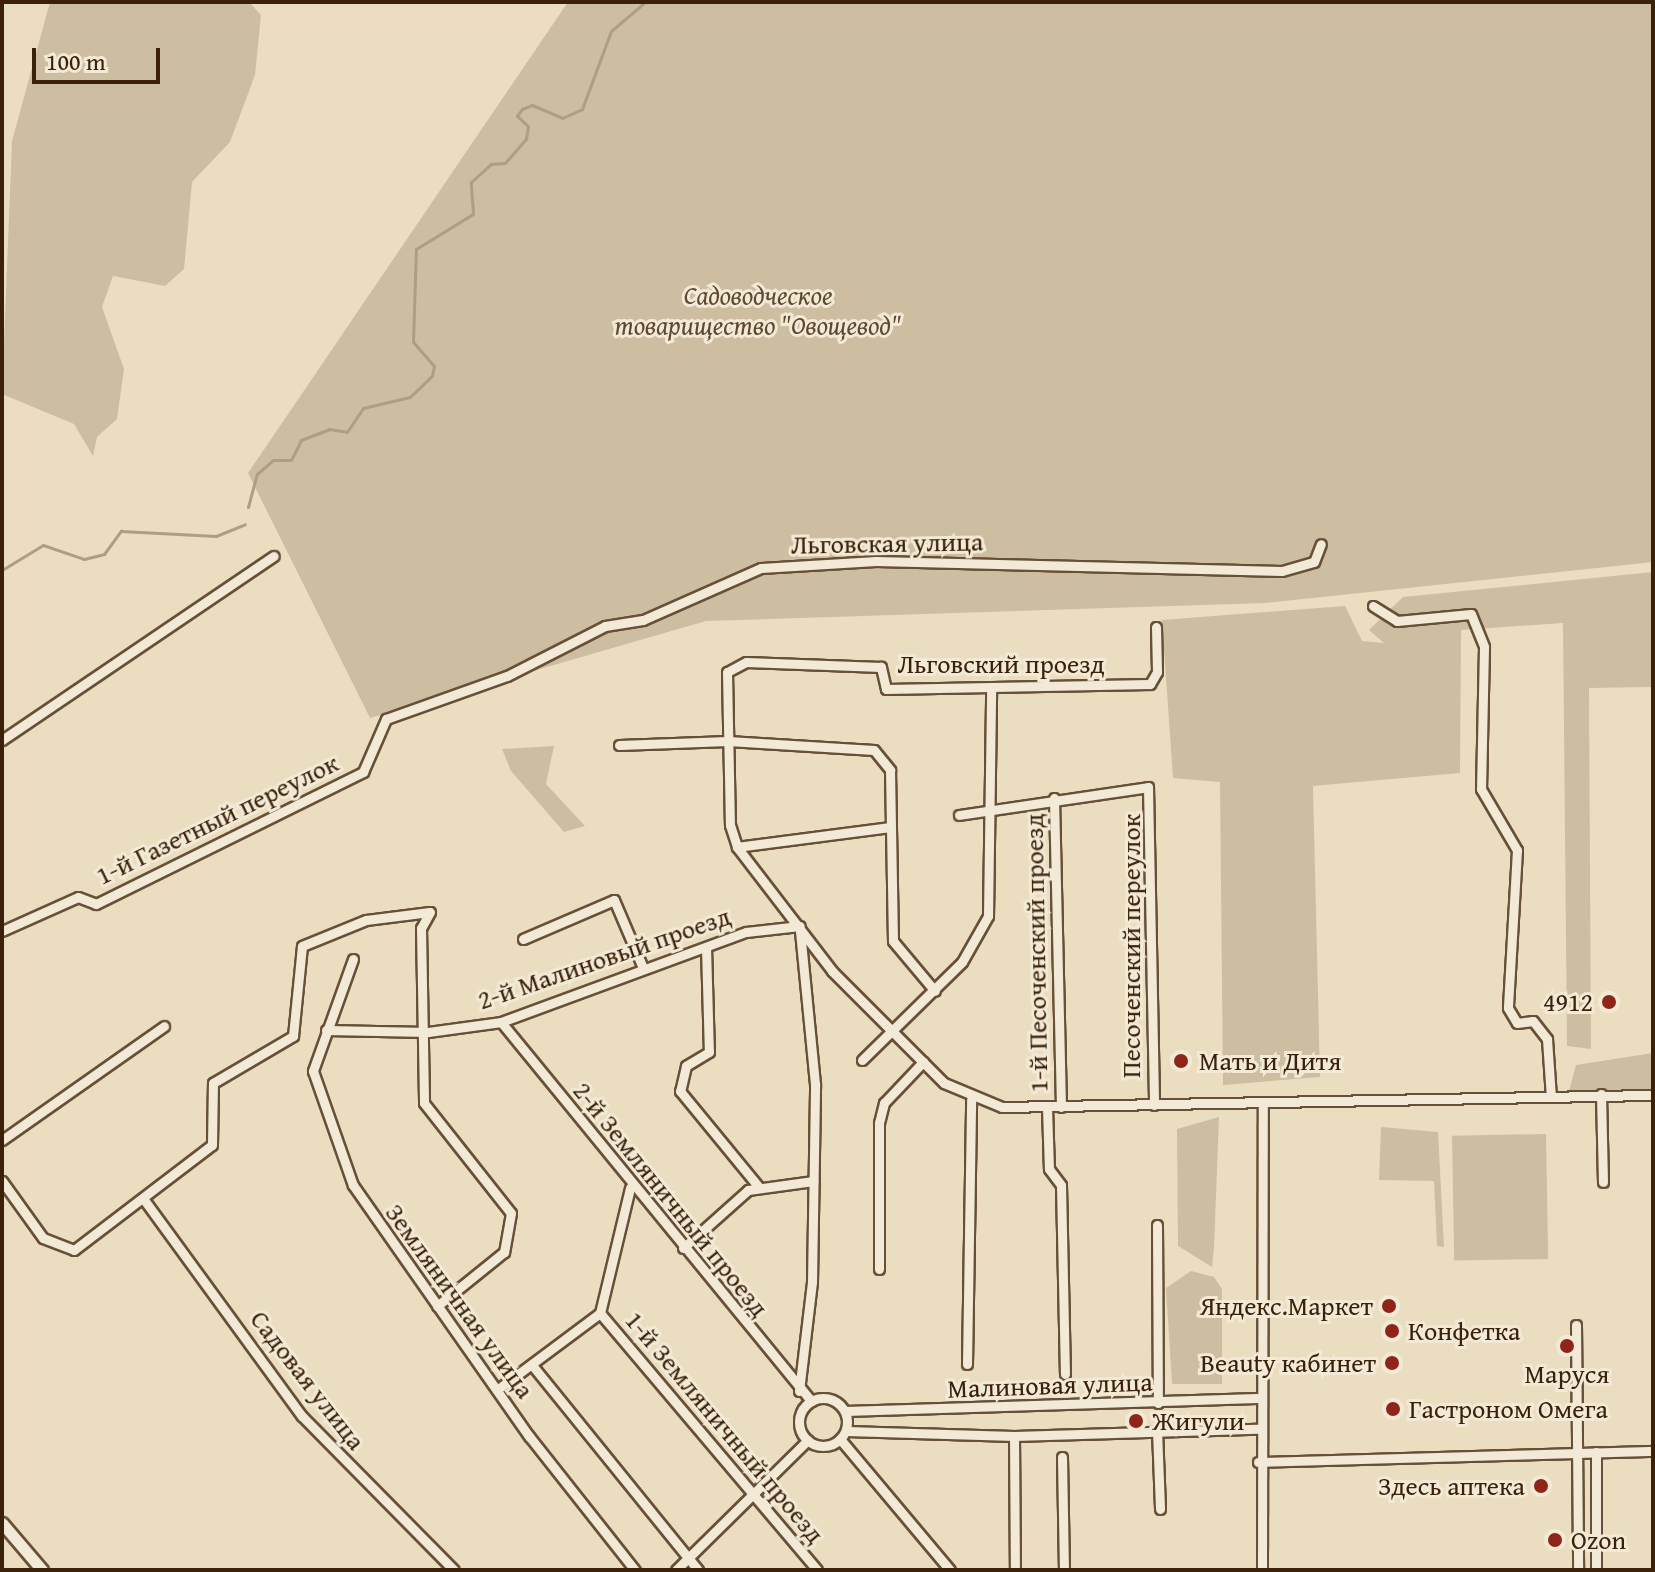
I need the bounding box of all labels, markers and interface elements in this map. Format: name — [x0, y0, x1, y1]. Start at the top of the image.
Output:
scale bar — [36, 32, 164, 82]
text: 100 m — [46, 44, 106, 79]
park label: Садоводческое товарищество "Овощевод" — [615, 279, 901, 340]
street label: Льговская улица — [791, 526, 983, 560]
street label: Льговский проезд — [897, 648, 1105, 680]
street label: 1-й Газетный переулок — [91, 747, 343, 891]
street label: 1-й Песоченский проезд — [1018, 813, 1054, 1093]
street label: Песоченский переулок — [1115, 814, 1147, 1078]
street label: 2-й Малиновый проезд — [474, 900, 734, 1016]
place label: 4912 — [1543, 986, 1593, 1018]
marker: 4912 — [1600, 993, 1618, 1011]
place label: Мать и Дитя — [1199, 1045, 1341, 1077]
marker: Мать и Дитя — [1170, 1050, 1192, 1072]
street label: 2-й Земляничный проезд — [567, 1075, 775, 1323]
street label: Земляничная улица — [379, 1198, 541, 1404]
place label: Яндекс.Маркет — [1200, 1290, 1373, 1322]
marker: Яндекс.Маркет — [1380, 1297, 1398, 1315]
street label: Садовая улица — [244, 1304, 372, 1456]
street label: 1-й Земляничный проезд — [619, 1305, 831, 1549]
place label: Конфетка — [1408, 1315, 1520, 1347]
marker: Конфетка — [1383, 1322, 1401, 1340]
marker: Маруся — [1558, 1337, 1576, 1355]
place label: Beauty кабинет — [1200, 1347, 1376, 1379]
marker: Beauty кабинет — [1383, 1354, 1401, 1372]
place label: Маруся — [1525, 1358, 1609, 1390]
street label: Малиновая улица — [947, 1366, 1153, 1404]
place label: Гастроном Омега — [1409, 1393, 1608, 1425]
marker: Гастроном Омега — [1384, 1400, 1402, 1418]
place label: Жигули — [1152, 1405, 1245, 1437]
marker: Жигули — [1127, 1412, 1145, 1430]
place label: Здесь аптека — [1378, 1470, 1525, 1502]
marker: Здесь аптека — [1532, 1477, 1550, 1495]
place label: Ozon — [1571, 1524, 1626, 1556]
marker: Ozon — [1546, 1531, 1564, 1549]

